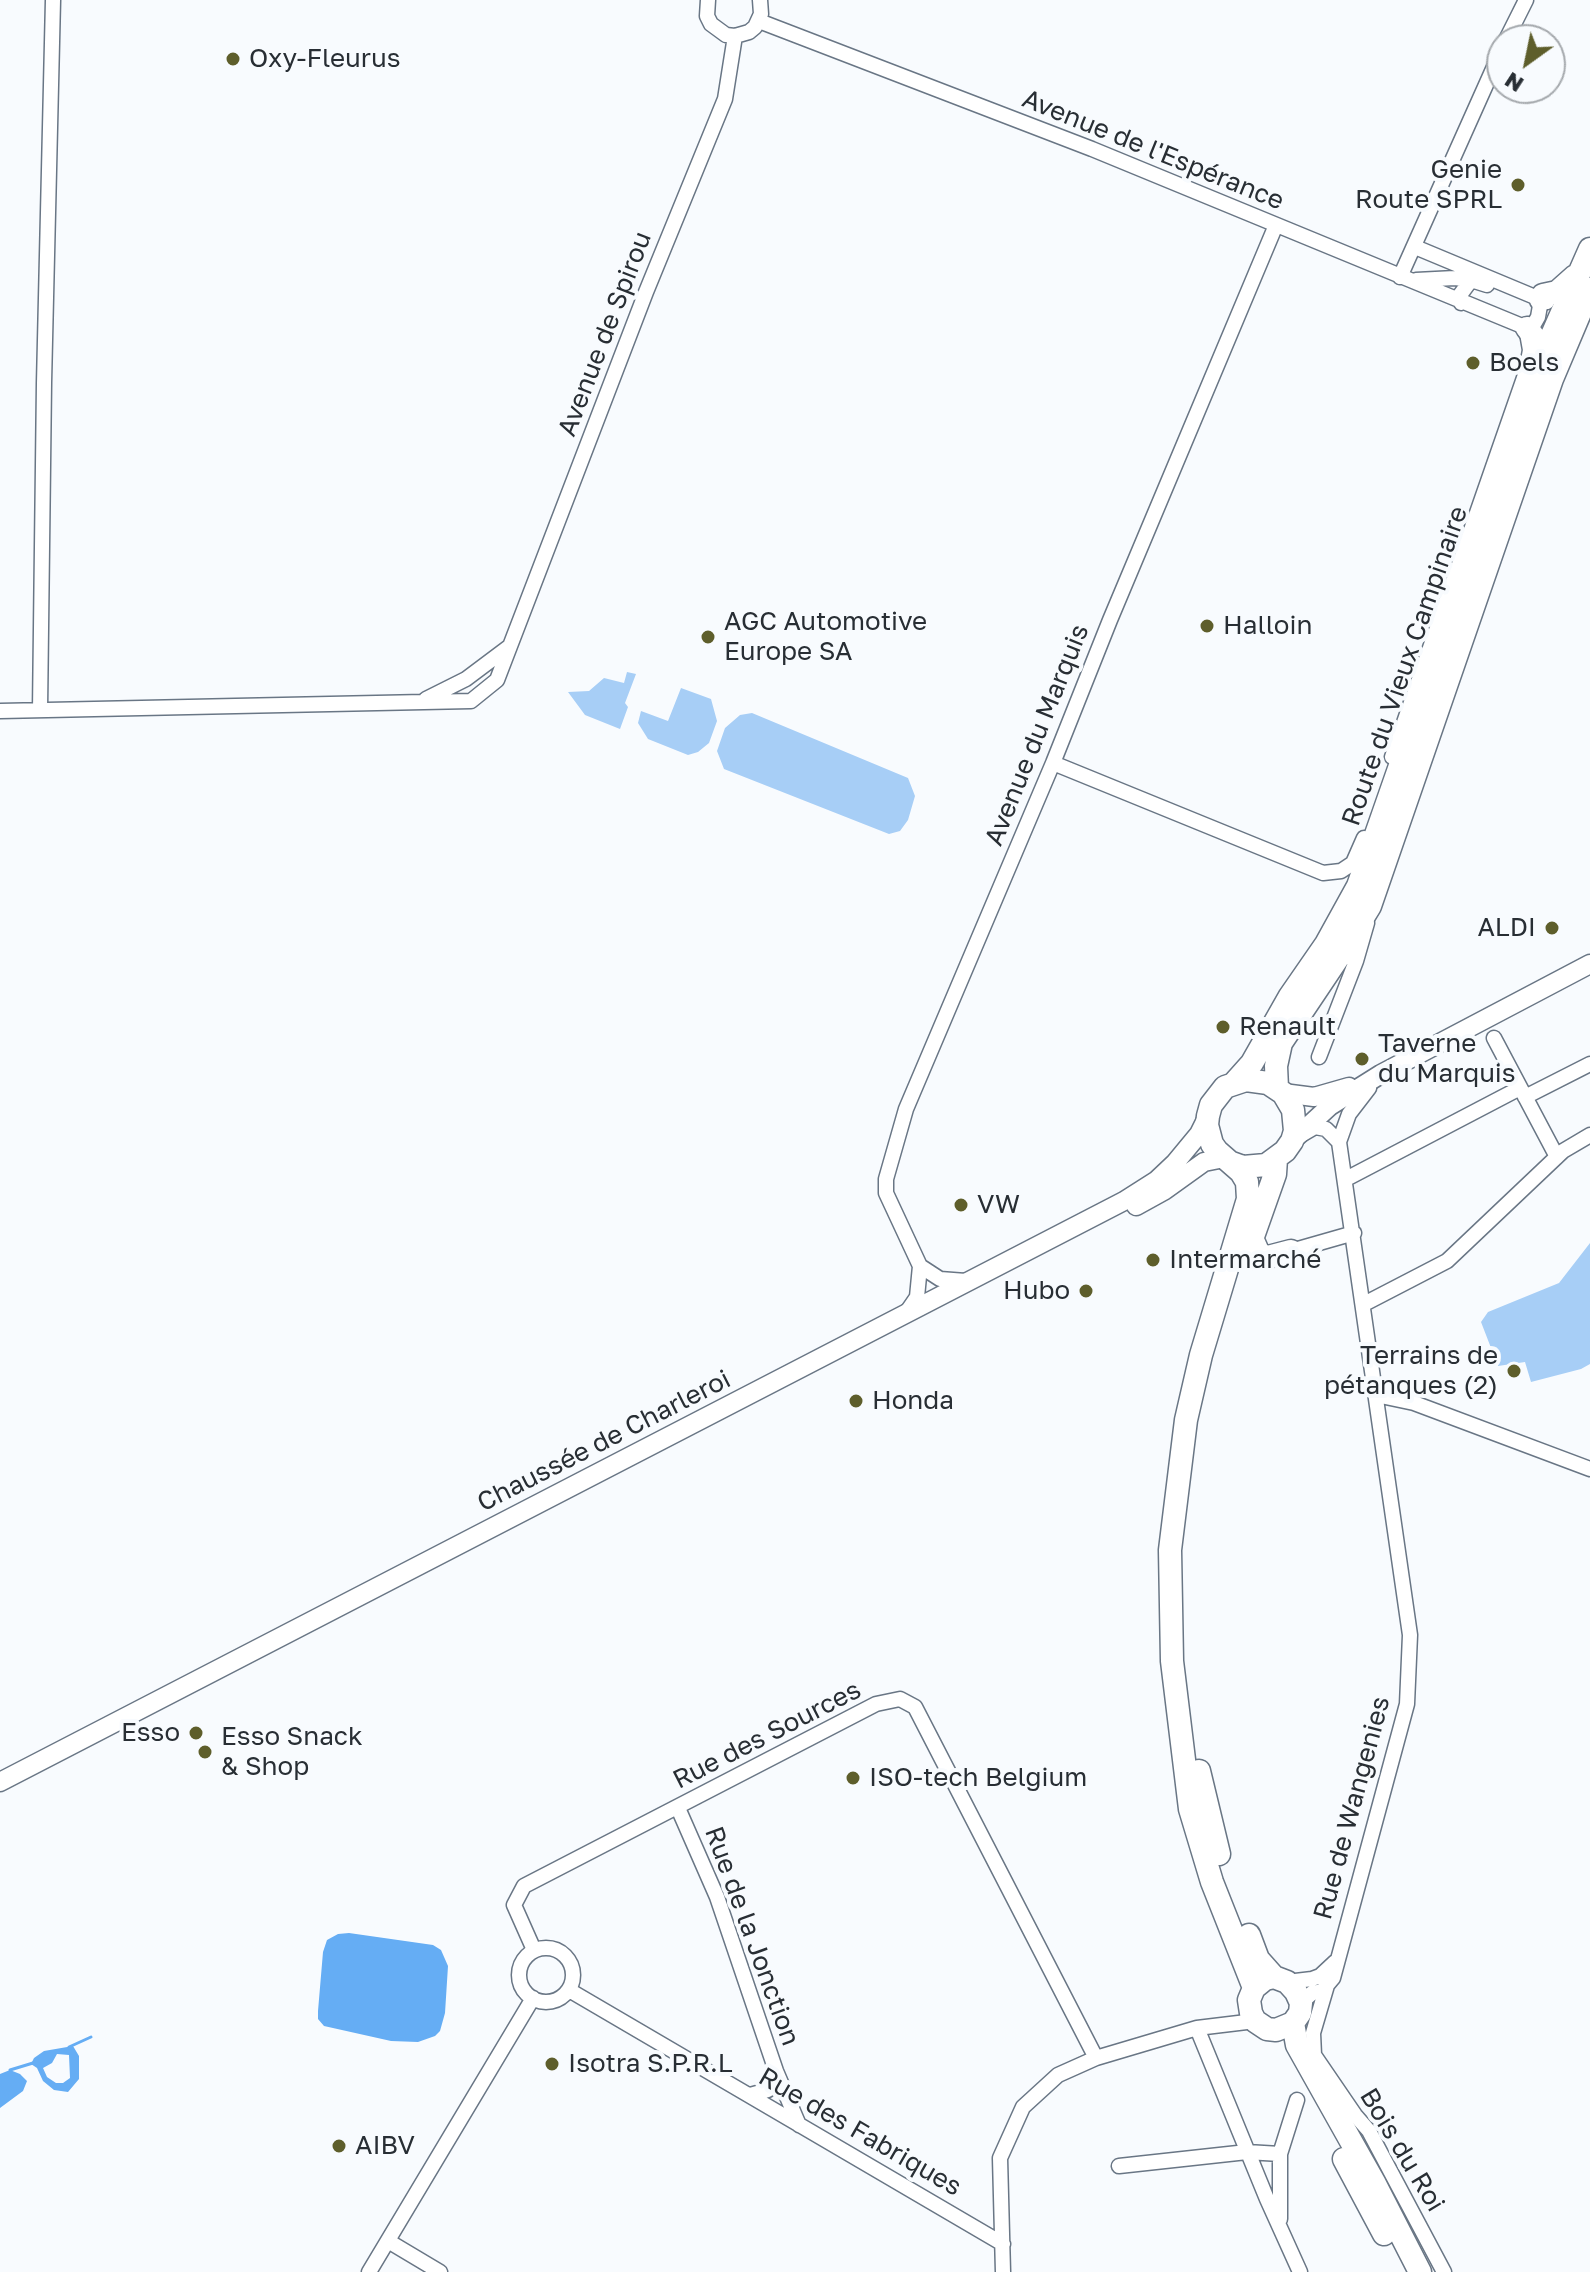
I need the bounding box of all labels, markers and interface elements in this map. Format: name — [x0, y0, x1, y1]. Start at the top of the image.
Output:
north arrow — [1486, 24, 1566, 104]
place label: Oxy-Fleurus — [249, 43, 400, 75]
marker: Oxy-Fleurus — [224, 50, 242, 68]
text: N — [1499, 67, 1528, 99]
street label: Avenue de l'Espérance — [1018, 83, 1288, 217]
place label: Genie Route SPRL — [1355, 154, 1502, 216]
marker: Genie Route SPRL — [1509, 176, 1527, 194]
street label: Avenue de Spirou — [552, 227, 658, 441]
place label: Boels — [1489, 347, 1559, 379]
marker: Boels — [1464, 354, 1482, 372]
street label: Route du Vieux Campinaire — [1336, 502, 1474, 830]
place label: AGC Automotive Europe SA — [724, 606, 927, 668]
place label: Halloin — [1223, 610, 1312, 642]
marker: Halloin — [1198, 617, 1216, 635]
street label: Avenue du Marquis — [978, 620, 1096, 850]
marker: AGC Automotive Europe SA — [699, 628, 717, 646]
place label: ALDI — [1477, 912, 1536, 944]
marker: ALDI — [1543, 919, 1561, 937]
place label: Renault — [1239, 1011, 1336, 1043]
marker: Renault — [1214, 1018, 1232, 1036]
place label: Taverne du Marquis — [1378, 1028, 1516, 1090]
marker: Taverne du Marquis — [1353, 1050, 1371, 1068]
place label: VW — [977, 1189, 1020, 1221]
marker: VW — [952, 1196, 970, 1214]
place label: Intermarché — [1169, 1244, 1321, 1276]
marker: Intermarché — [1144, 1251, 1162, 1269]
place label: Hubo — [1003, 1275, 1070, 1307]
marker: Hubo — [1077, 1282, 1095, 1300]
place label: Terrains de pétanques (2) — [1324, 1340, 1498, 1402]
marker: Terrains de pétanques (2) — [1505, 1362, 1523, 1380]
street label: Chaussée de Charleroi — [472, 1364, 736, 1518]
place label: Honda — [872, 1385, 954, 1417]
marker: Honda — [847, 1392, 865, 1410]
street label: Rue des Sources — [668, 1674, 866, 1796]
street label: Rue de Wangenies — [1307, 1693, 1397, 1923]
place label: Esso — [121, 1717, 180, 1749]
place label: Esso Snack & Shop — [221, 1721, 363, 1782]
marker: Esso — [187, 1724, 205, 1742]
marker: Esso Snack & Shop — [196, 1743, 214, 1761]
place label: ISO-tech Belgium — [869, 1762, 1087, 1794]
marker: ISO-tech Belgium — [844, 1769, 862, 1787]
street label: Rue de la Jonction — [698, 1822, 806, 2050]
place label: Isotra S.P.R.L — [568, 2048, 733, 2080]
marker: Isotra S.P.R.L — [543, 2055, 561, 2073]
street label: Rue des Fabriques — [753, 2061, 967, 2203]
street label: Bois du Roi — [1353, 2083, 1451, 2217]
place label: AIBV — [355, 2130, 415, 2162]
marker: AIBV — [330, 2137, 348, 2155]

